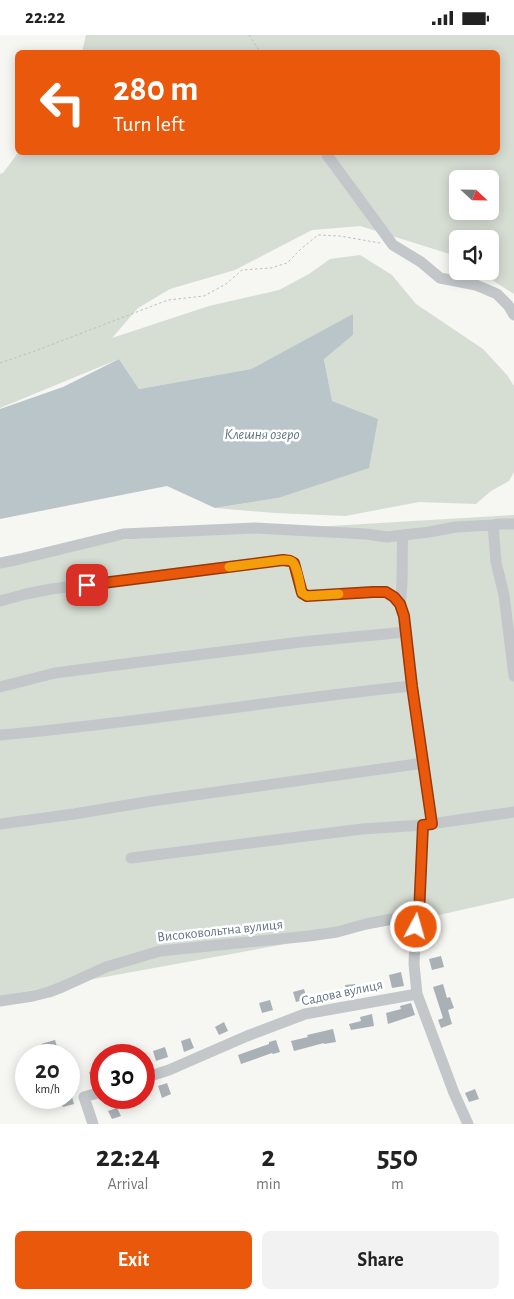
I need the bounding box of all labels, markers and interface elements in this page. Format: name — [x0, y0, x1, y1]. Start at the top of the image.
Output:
text: 22:22 — [25, 8, 65, 27]
icon: left — [30, 70, 95, 135]
text: 280 m — [113, 72, 199, 107]
text: Turn left — [113, 113, 185, 135]
north arrow — [449, 170, 499, 220]
map controls — [449, 170, 499, 280]
button: sound — [449, 230, 499, 280]
water label: Клешня озеро — [224, 427, 300, 442]
pin — [66, 564, 108, 606]
icon: arrive — [73, 571, 101, 599]
position arrow — [389, 900, 441, 952]
street label: Високовольтна вулиця — [156, 917, 284, 945]
street label: Садова вулиця — [300, 978, 384, 1008]
speed limit sign: 30 — [90, 1044, 155, 1109]
text: 20 — [35, 1058, 60, 1083]
text: km/h — [35, 1083, 60, 1095]
text: 22:24 — [96, 1142, 160, 1172]
text: 2 — [261, 1142, 275, 1172]
text: 550 — [377, 1142, 418, 1172]
text: Arrival — [107, 1176, 149, 1192]
text: min — [256, 1176, 281, 1192]
text: m — [391, 1176, 404, 1192]
button: Exit — [15, 1231, 252, 1289]
button: Share — [262, 1231, 499, 1289]

